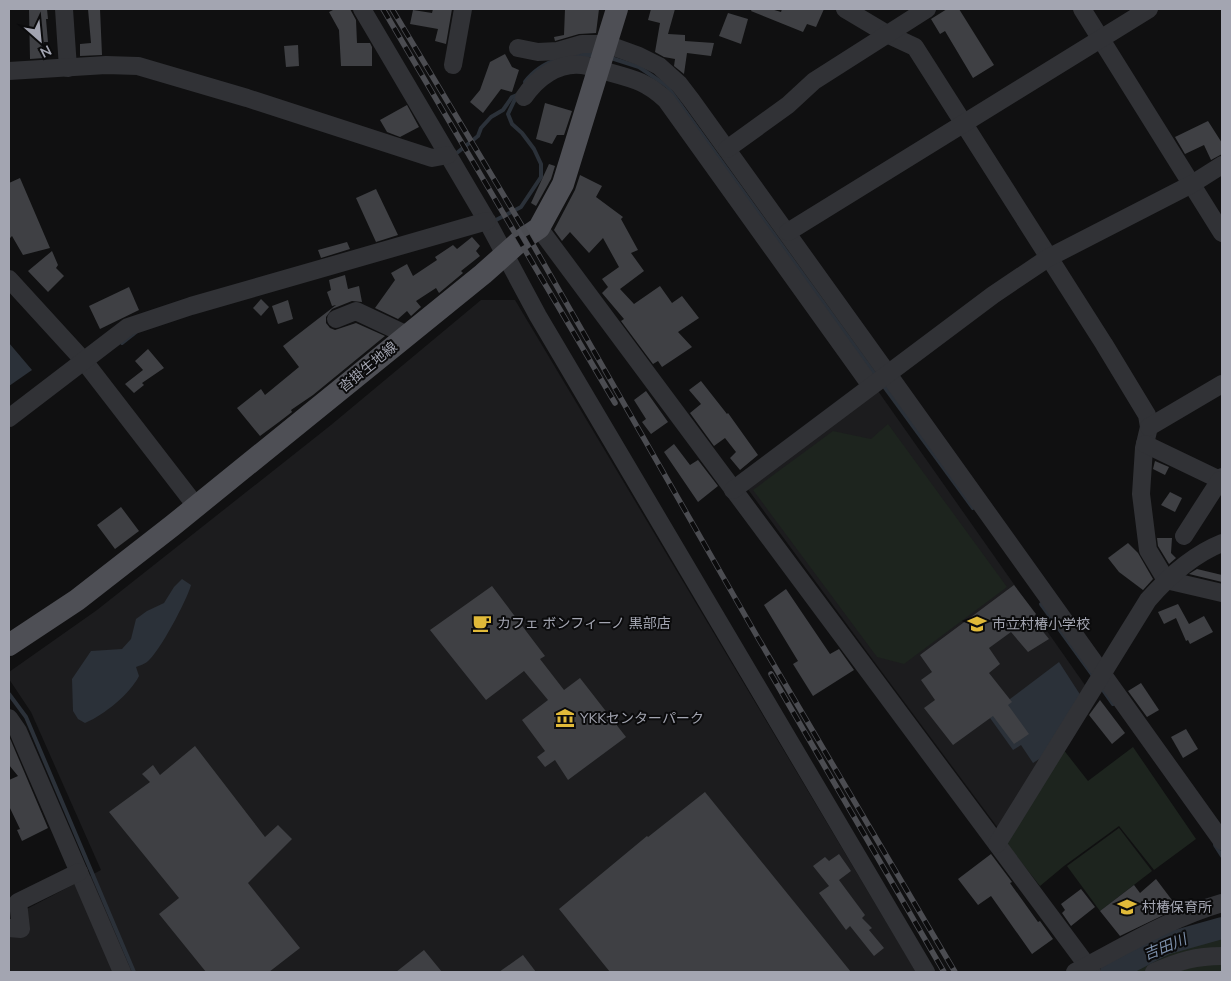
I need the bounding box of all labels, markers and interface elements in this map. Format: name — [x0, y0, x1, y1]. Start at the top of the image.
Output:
north arrow — [15, 15, 65, 65]
text: N — [37, 40, 55, 62]
street label: 沓掛生地線 — [335, 338, 401, 396]
cafe icon: カフェ ボンフィーノ 黒部店 — [471, 612, 493, 634]
school or university icon: 市立村椿小学校 — [966, 613, 988, 635]
place label: カフェ ボンフィーノ 黒部店 — [497, 614, 671, 633]
place label: 市立村椿小学校 — [992, 615, 1090, 634]
museum icon: YKKセンターパーク — [554, 707, 576, 729]
place label: YKKセンターパーク — [579, 709, 704, 728]
school or university icon: 村椿保育所 — [1116, 896, 1138, 918]
place label: 村椿保育所 — [1142, 898, 1212, 917]
water label: 吉田川 — [1140, 929, 1191, 965]

